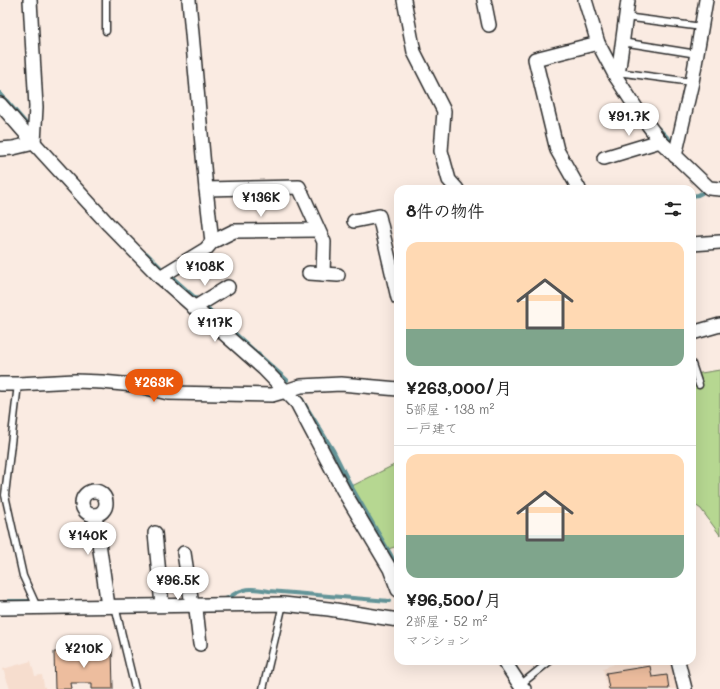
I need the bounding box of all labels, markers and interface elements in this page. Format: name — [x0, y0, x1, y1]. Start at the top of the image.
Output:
pin: ¥91.7K — [596, 103, 662, 137]
text: ¥91.7K — [608, 107, 650, 124]
pin: ¥136K — [233, 184, 289, 218]
text: ¥136K — [242, 188, 280, 205]
icon: filters — [662, 198, 684, 220]
text: 8件の物件 — [406, 199, 485, 221]
pin: ¥108K — [177, 253, 233, 287]
text: ¥108K — [185, 257, 225, 274]
icon: home — [509, 268, 581, 340]
pin: ¥117K — [187, 309, 243, 343]
text: ¥117K — [197, 313, 233, 330]
pin: ¥263K — [126, 369, 182, 403]
text: ¥263K — [134, 373, 174, 390]
text: ¥263,000/月 — [406, 376, 512, 398]
text: 5部屋 · 138 m² — [406, 400, 494, 417]
text: 一戸建て — [406, 419, 458, 436]
icon: home — [509, 480, 581, 552]
pin: ¥140K — [60, 522, 116, 556]
text: ¥140K — [68, 526, 108, 543]
pin: ¥96.5K — [145, 567, 211, 601]
text: ¥96.5K — [156, 571, 200, 588]
text: ¥96,500/月 — [406, 588, 502, 610]
text: 2部屋 · 52 m² — [406, 612, 487, 629]
text: マンション — [406, 631, 470, 648]
pin: ¥210K — [56, 635, 112, 669]
text: ¥210K — [65, 639, 103, 656]

